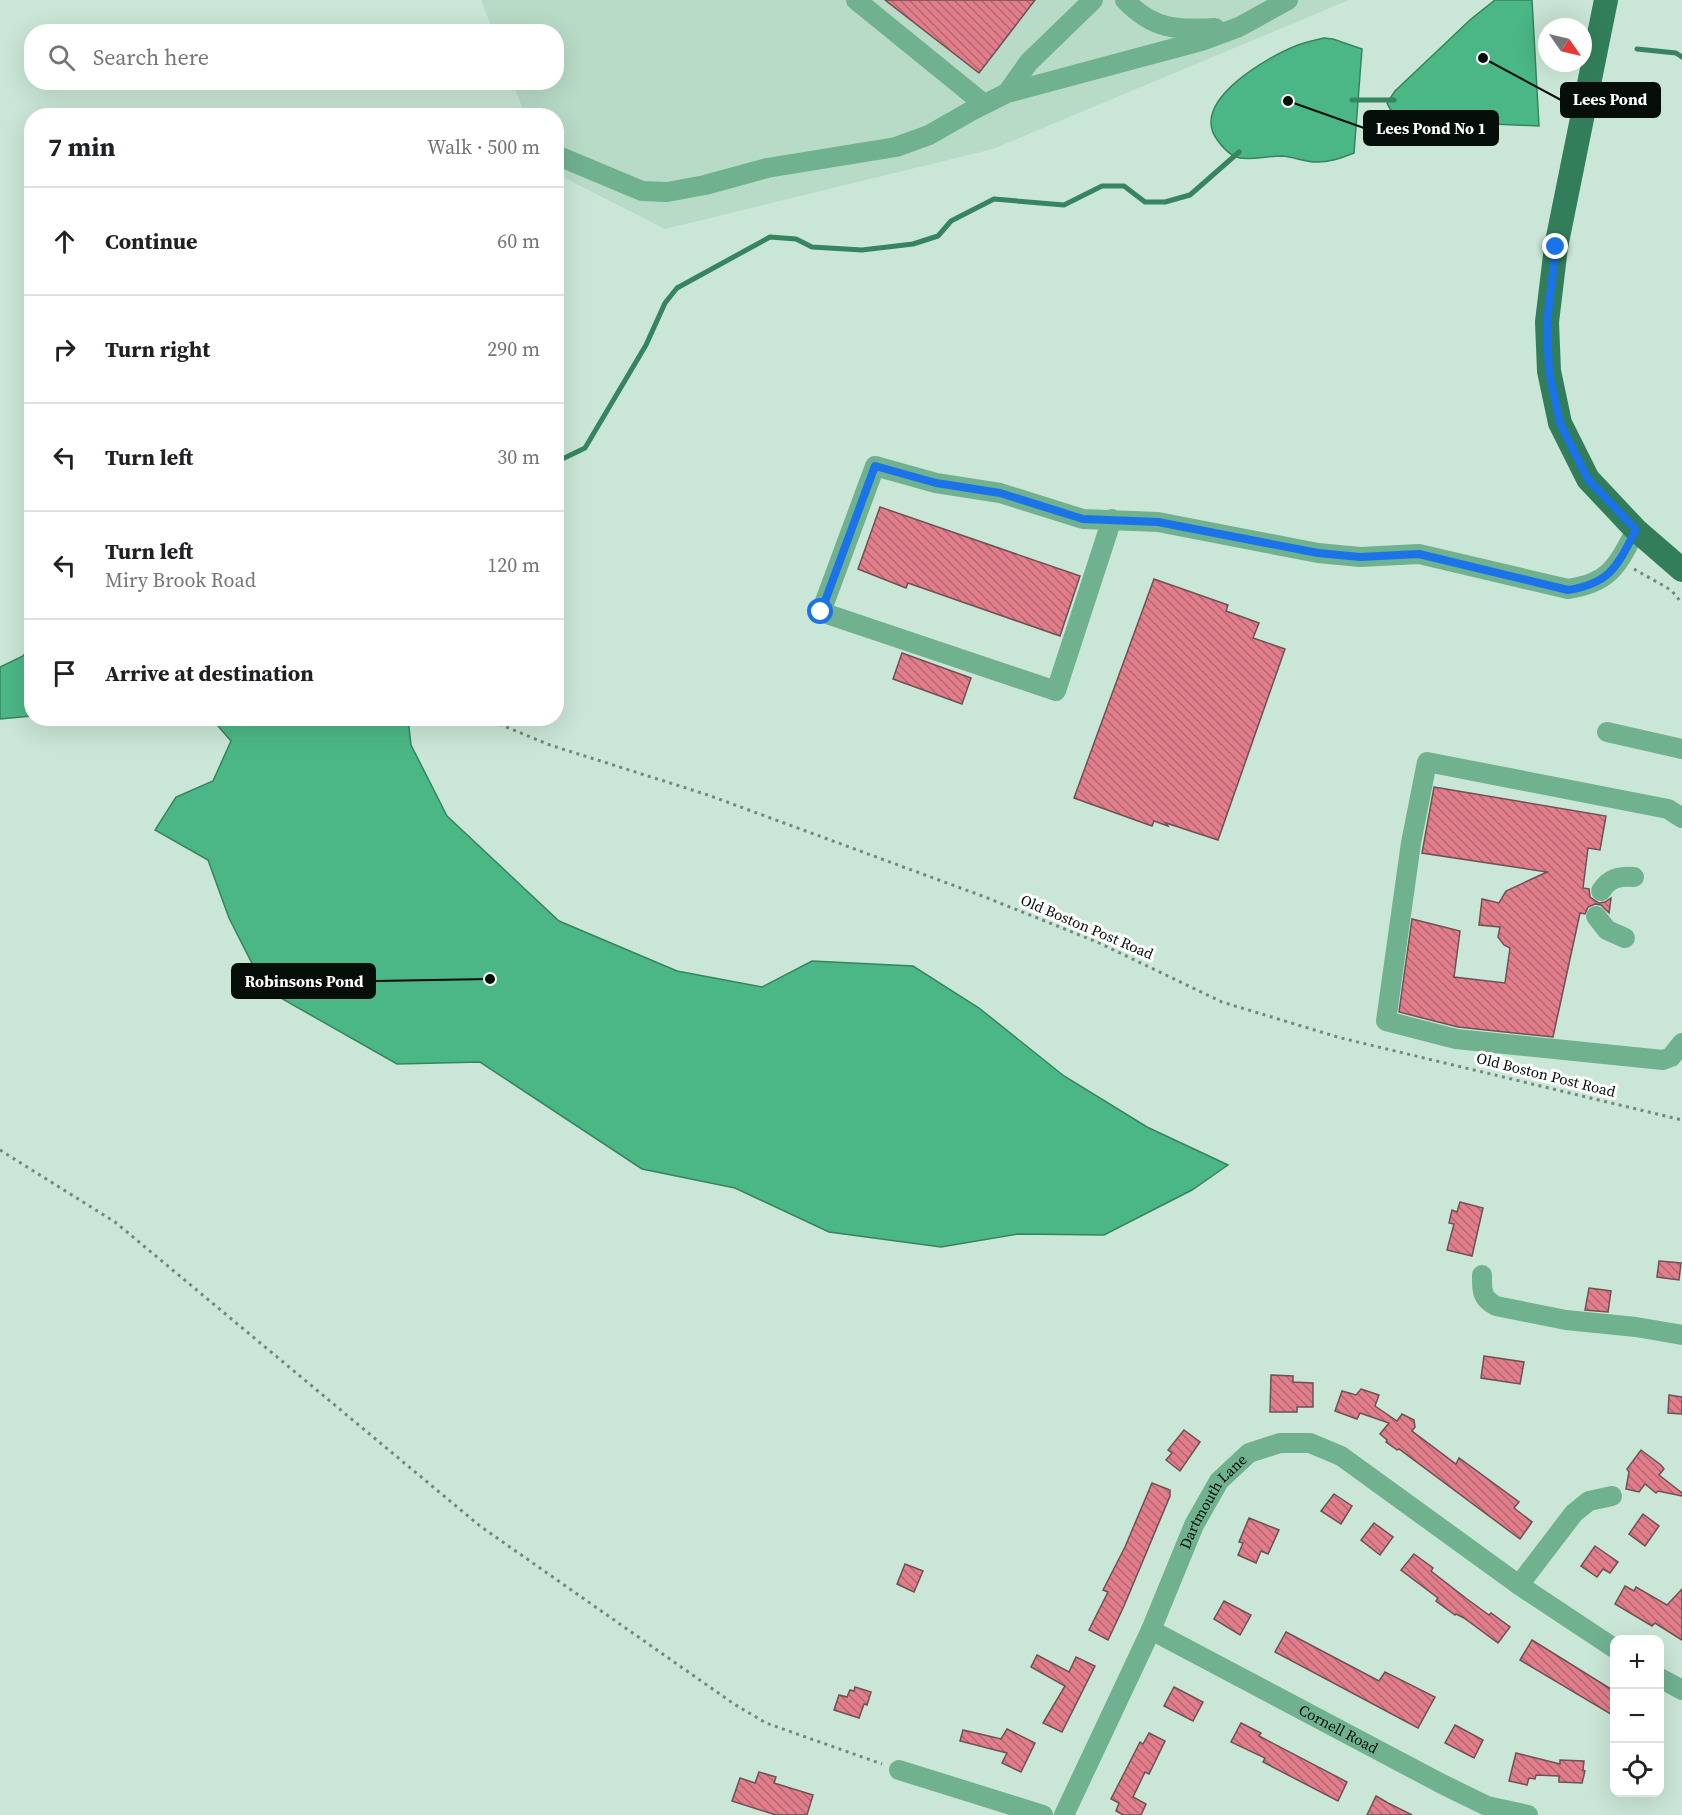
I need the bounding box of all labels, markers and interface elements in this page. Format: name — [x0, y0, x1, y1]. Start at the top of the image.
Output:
north arrow — [1538, 18, 1592, 72]
search box — [24, 24, 564, 90]
icon: search — [45, 41, 78, 74]
text: Search here — [93, 42, 209, 72]
callout: Lees Pond — [1561, 83, 1660, 117]
text: Lees Pond — [1573, 88, 1648, 110]
callout: Lees Pond No 1 — [1364, 111, 1498, 145]
text: Lees Pond No 1 — [1376, 117, 1486, 139]
text: 7 min — [48, 129, 115, 165]
text: Walk · 500 m — [427, 133, 540, 161]
icon: ahead — [48, 225, 81, 258]
text: Continue — [105, 226, 198, 256]
text: 60 m — [497, 227, 540, 255]
route end — [1542, 233, 1568, 259]
icon: right — [48, 333, 81, 366]
text: Turn right — [105, 334, 210, 364]
text: 290 m — [487, 335, 540, 363]
icon: left — [48, 441, 81, 474]
text: Turn left — [105, 442, 193, 472]
text: 30 m — [497, 443, 540, 471]
text: Turn left — [105, 536, 193, 566]
icon: left — [48, 549, 81, 582]
text: 120 m — [487, 551, 540, 579]
text: Miry Brook Road — [105, 566, 256, 594]
route start — [807, 598, 833, 624]
icon: arrive — [48, 657, 81, 690]
text: Arrive at destination — [105, 658, 314, 688]
street label: Old Boston Post Road — [1017, 889, 1157, 964]
callout: Robinsons Pond — [232, 964, 375, 998]
text: Robinsons Pond — [244, 970, 364, 992]
street label: Old Boston Post Road — [1474, 1047, 1618, 1102]
street label: Dartmouth Lane — [1174, 1449, 1252, 1552]
map controls — [1610, 1635, 1664, 1797]
button: + — [1610, 1635, 1664, 1689]
button: − — [1610, 1689, 1664, 1743]
street label: Cornell Road — [1295, 1699, 1382, 1759]
button: locate — [1610, 1743, 1664, 1797]

